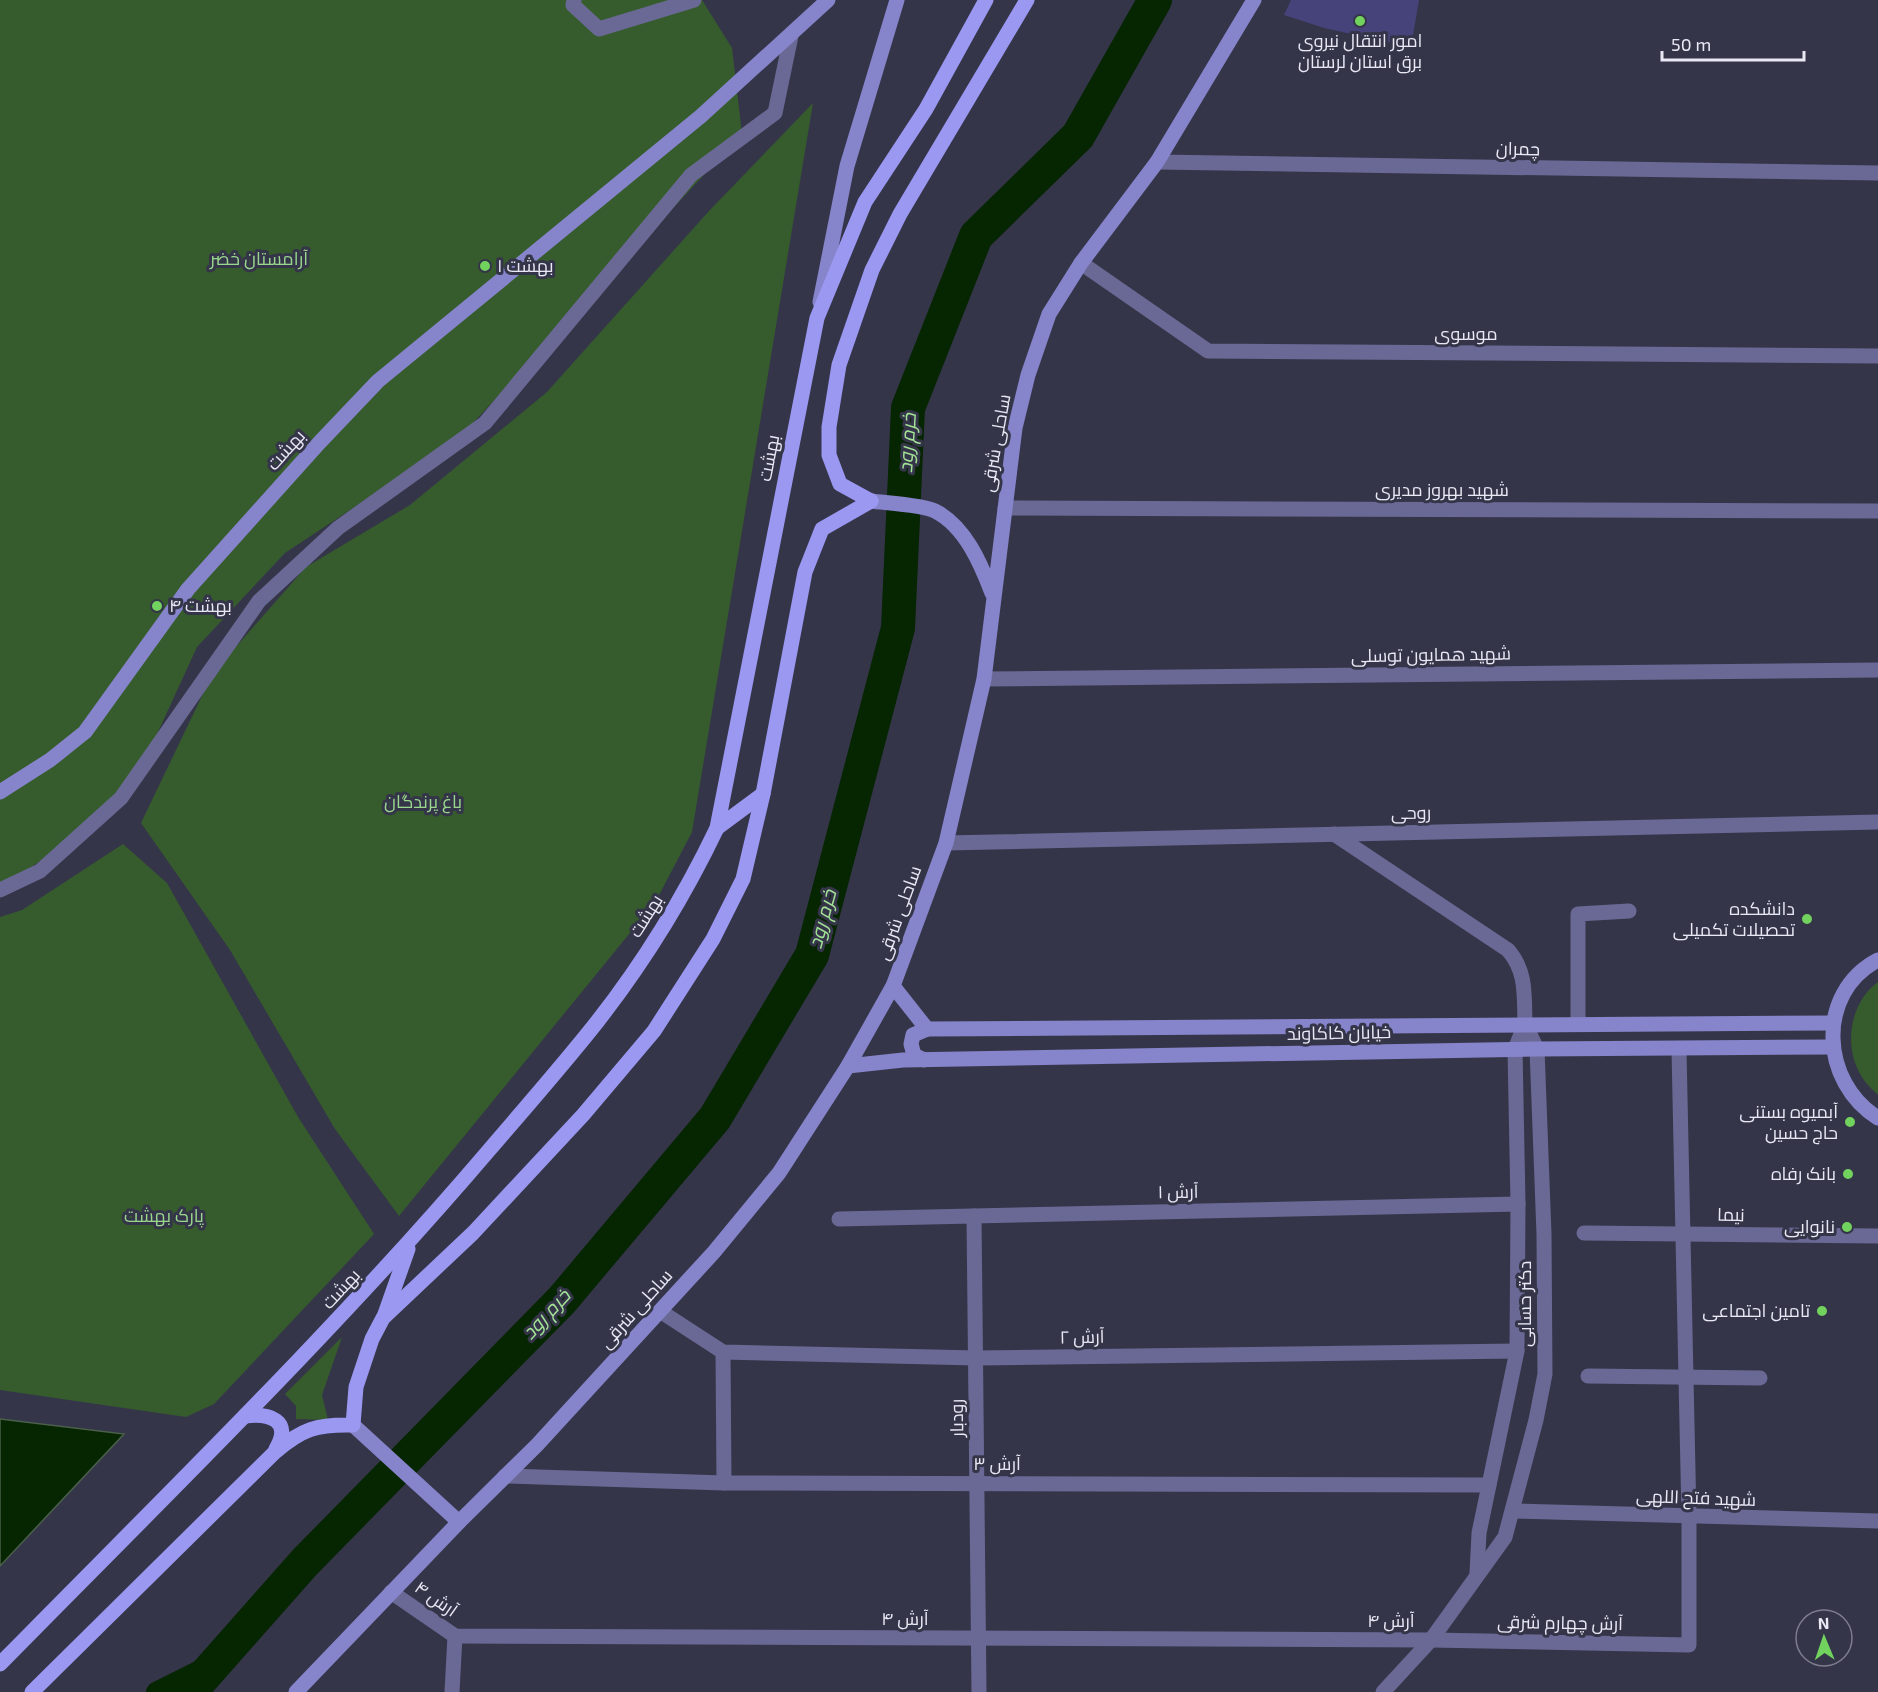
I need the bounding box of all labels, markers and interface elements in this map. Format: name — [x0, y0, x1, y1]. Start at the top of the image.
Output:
marker: امور انتقال نیروی برق استان لرستان — [1353, 14, 1367, 28]
scale bar — [1662, 24, 1804, 62]
place label: امور انتقال نیروی برق استان لرستان — [1298, 29, 1422, 74]
text: 50 m — [1671, 33, 1711, 55]
street label: چمران — [1496, 137, 1540, 161]
park label: آرامستان خضر — [209, 247, 308, 270]
place label: بهشت ۱ — [497, 254, 553, 277]
marker: بهشت ۱ — [478, 259, 492, 273]
street label: موسوی — [1434, 322, 1498, 345]
street label: ساحلی شرقی — [976, 392, 1015, 494]
water label: خرم رود — [892, 411, 923, 474]
street label: بهشت — [261, 425, 310, 475]
street label: بهشت — [753, 433, 784, 483]
street label: شهید بهروز مدیری — [1375, 478, 1509, 501]
place label: بهشت ۴ — [169, 594, 232, 617]
marker: بهشت ۴ — [150, 599, 164, 613]
street label: شهید همایون توسلی — [1351, 642, 1511, 667]
park label: باغ پرندگان — [384, 790, 462, 814]
street label: روحی — [1391, 801, 1431, 824]
street label: ساحلی شرقی — [871, 862, 926, 963]
water label: خرم رود — [802, 886, 844, 952]
street label: بهشت — [623, 890, 668, 942]
place label: دانشکده تحصیلات تکمیلی — [1673, 897, 1795, 941]
marker: دانشکده تحصیلات تکمیلی — [1800, 912, 1814, 926]
street label: خیابان کاکاوند — [1287, 1020, 1391, 1045]
place label: آبمیوه بستنی حاج حسین — [1739, 1100, 1838, 1145]
marker: آبمیوه بستنی حاج حسین — [1843, 1115, 1857, 1129]
place label: بانک رفاه — [1771, 1162, 1836, 1185]
marker: بانک رفاه — [1841, 1167, 1855, 1181]
street label: آرش ۱ — [1157, 1180, 1199, 1203]
street label: نیما — [1717, 1203, 1745, 1225]
park label: پارک بهشت — [124, 1204, 204, 1228]
place label: نانوایی — [1784, 1215, 1835, 1238]
marker: نانوایی — [1840, 1220, 1854, 1234]
street label: دکتر حسابی — [1513, 1261, 1536, 1347]
street label: بهشت — [316, 1264, 365, 1314]
street label: ساحلی شرقی — [594, 1264, 677, 1353]
water label: خرم رود — [516, 1283, 577, 1345]
place label: تامین اجتماعی — [1702, 1299, 1810, 1322]
marker: تامین اجتماعی — [1815, 1304, 1829, 1318]
street label: آرش ۲ — [1059, 1325, 1105, 1348]
street label: رودبار — [945, 1399, 968, 1438]
street label: آرش ۳ — [973, 1452, 1021, 1475]
street label: شهید فتح اللهی — [1635, 1484, 1757, 1512]
street label: آرش ۴ — [410, 1576, 462, 1622]
street label: آرش ۴ — [881, 1607, 929, 1630]
north arrow — [1794, 1608, 1854, 1668]
street label: آرش ۴ — [1367, 1609, 1415, 1632]
street label: آرش چهارم شرقی — [1497, 1610, 1623, 1636]
text: N — [1817, 1613, 1830, 1632]

